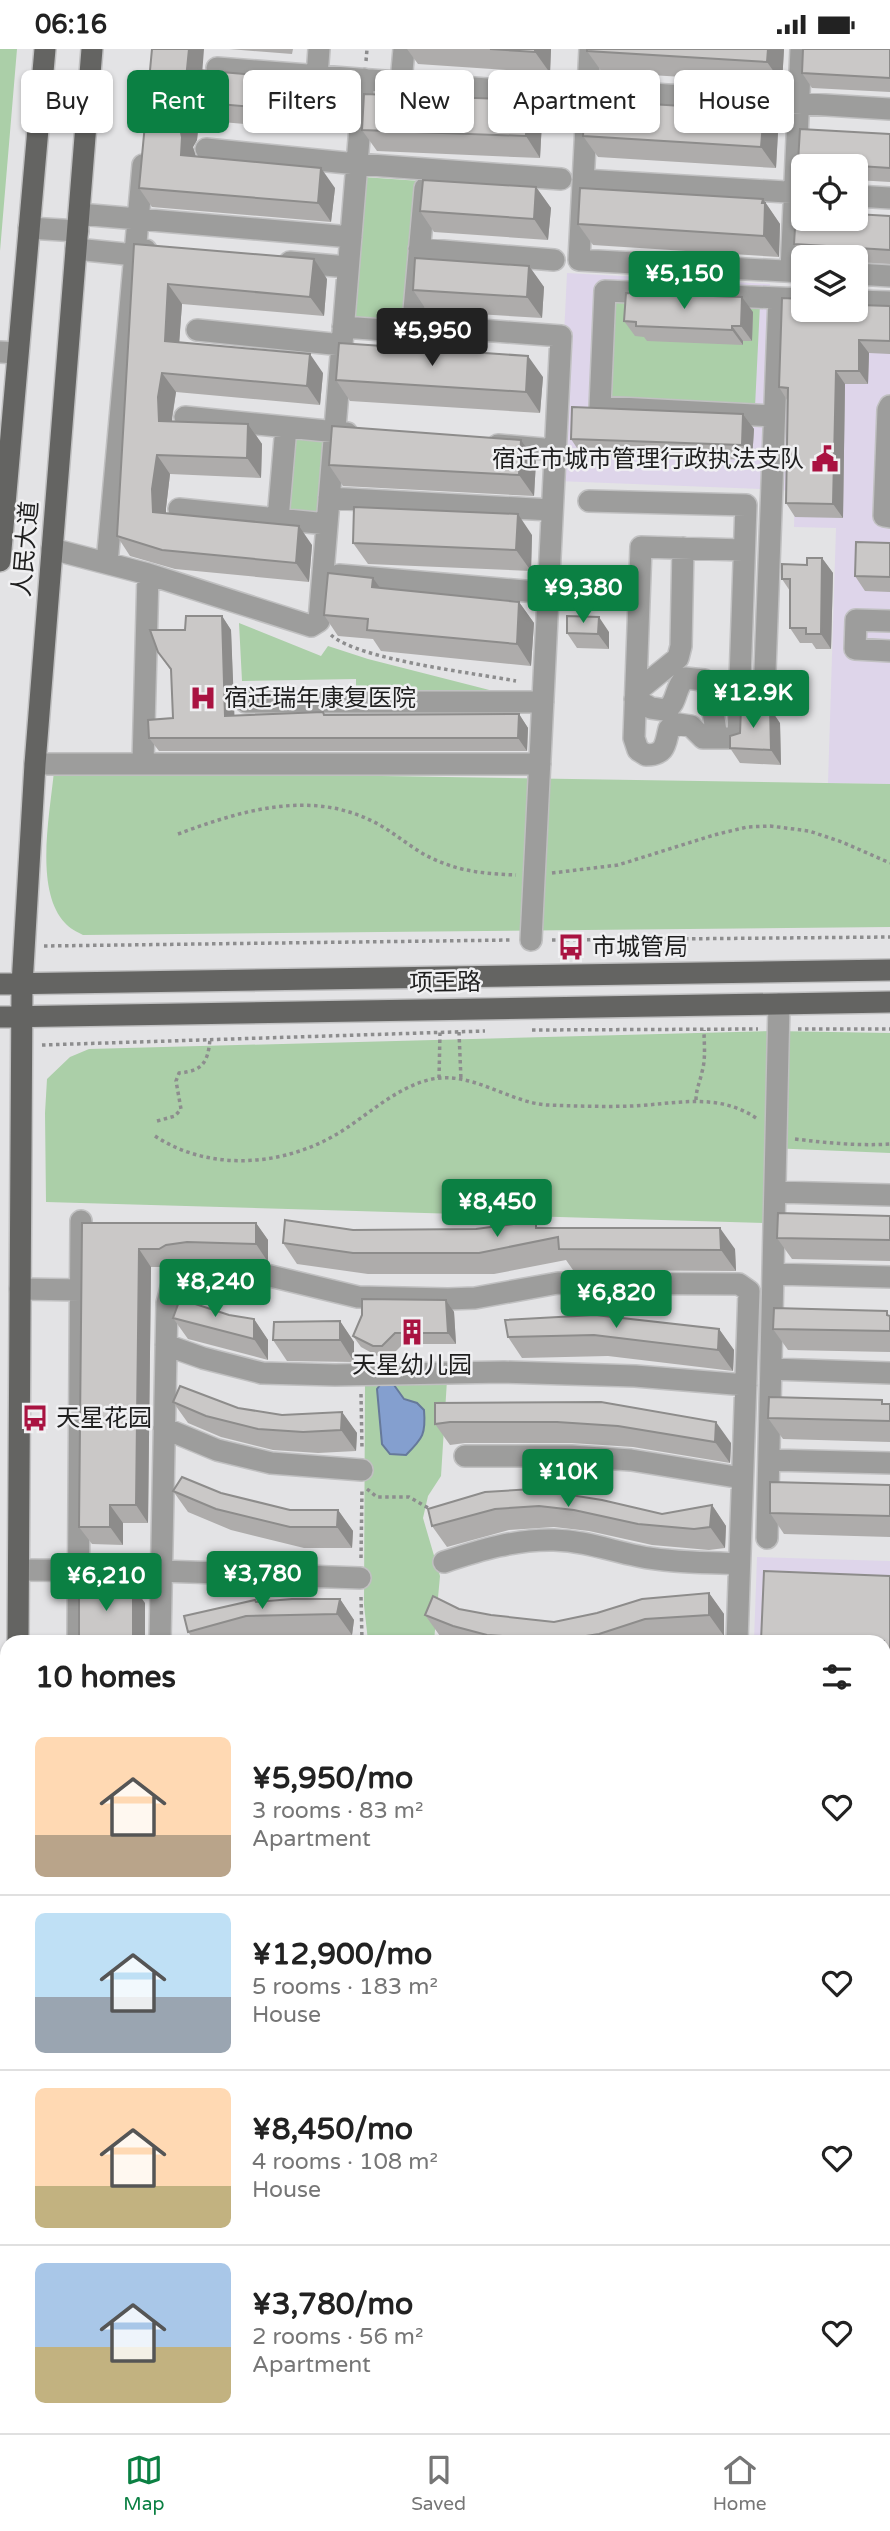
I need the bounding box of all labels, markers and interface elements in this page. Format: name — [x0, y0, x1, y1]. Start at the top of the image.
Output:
text: 06:16 — [35, 9, 107, 40]
chip: Buy — [21, 70, 113, 133]
chip: Rent — [127, 70, 229, 133]
chip: Filters — [243, 70, 361, 133]
chip: New — [375, 70, 474, 133]
chip: Apartment — [488, 70, 660, 133]
chip: House — [674, 70, 794, 133]
map controls — [791, 154, 868, 322]
button: locate — [791, 154, 868, 231]
button: layers — [791, 245, 868, 322]
pin: ¥5,150 — [627, 251, 741, 311]
text: ¥5,150 — [645, 260, 723, 288]
pin: ¥5,950 — [375, 309, 489, 368]
text: ¥5,950 — [393, 317, 471, 345]
public building icon: 宿迁市城市管理行政执法支队 — [810, 444, 840, 474]
place label: 宿迁市城市管理行政执法支队 — [492, 445, 804, 474]
street label: 人民大道 — [7, 500, 45, 598]
pin: ¥9,380 — [526, 565, 640, 625]
text: ¥9,380 — [544, 574, 622, 602]
pin: ¥12.9K — [696, 671, 810, 730]
text: ¥12.9K — [713, 679, 793, 707]
hospital icon: 宿迁瑞年康复医院 — [188, 683, 218, 713]
place label: 宿迁瑞年康复医院 — [224, 684, 416, 713]
bus stop icon: 市城管局 — [556, 932, 586, 962]
place label: 市城管局 — [592, 933, 688, 962]
street label: 项王路 — [409, 968, 481, 998]
pin: ¥8,450 — [440, 1179, 554, 1239]
text: ¥8,450 — [458, 1188, 536, 1216]
pin: ¥8,240 — [158, 1259, 272, 1319]
text: ¥8,240 — [176, 1268, 254, 1296]
pin: ¥6,820 — [559, 1271, 673, 1330]
text: ¥6,820 — [577, 1279, 655, 1307]
building icon: 天星幼儿园 — [397, 1317, 427, 1347]
place label: 天星幼儿园 — [352, 1351, 472, 1380]
bus stop icon: 天星花园 — [20, 1403, 50, 1433]
place label: 天星花园 — [56, 1404, 152, 1433]
pin: ¥10K — [527, 1449, 609, 1509]
text: ¥10K — [538, 1458, 598, 1486]
pin: ¥3,780 — [205, 1551, 319, 1611]
pin: ¥6,210 — [49, 1553, 163, 1613]
text: ¥3,780 — [223, 1560, 301, 1588]
text: ¥6,210 — [67, 1562, 145, 1590]
icon: filters — [818, 1658, 856, 1696]
text: 10 homes — [35, 1659, 176, 1696]
text: ¥5,950/mo — [252, 1760, 413, 1797]
icon: home — [91, 1765, 175, 1849]
icon: heart — [818, 1788, 856, 1826]
text: 3 rooms · 83 m² — [252, 1797, 423, 1825]
text: Apartment — [252, 1825, 371, 1853]
text: ¥12,900/mo — [252, 1936, 432, 1973]
icon: home — [91, 1941, 175, 2025]
icon: heart — [818, 1964, 856, 2002]
text: 5 rooms · 183 m² — [252, 1973, 438, 2001]
text: House — [252, 2001, 321, 2029]
text: ¥8,450/mo — [252, 2111, 413, 2148]
icon: home — [91, 2116, 175, 2200]
icon: heart — [818, 2139, 856, 2177]
text: 4 rooms · 108 m² — [252, 2148, 438, 2176]
text: House — [252, 2176, 321, 2204]
text: ¥3,780/mo — [252, 2286, 413, 2323]
icon: home — [91, 2291, 175, 2375]
icon: heart — [818, 2314, 856, 2352]
text: 2 rooms · 56 m² — [252, 2323, 423, 2351]
text: Apartment — [252, 2351, 371, 2379]
tab: Map — [123, 2451, 164, 2515]
tab: Saved — [411, 2451, 466, 2515]
tab: Home — [713, 2451, 767, 2515]

